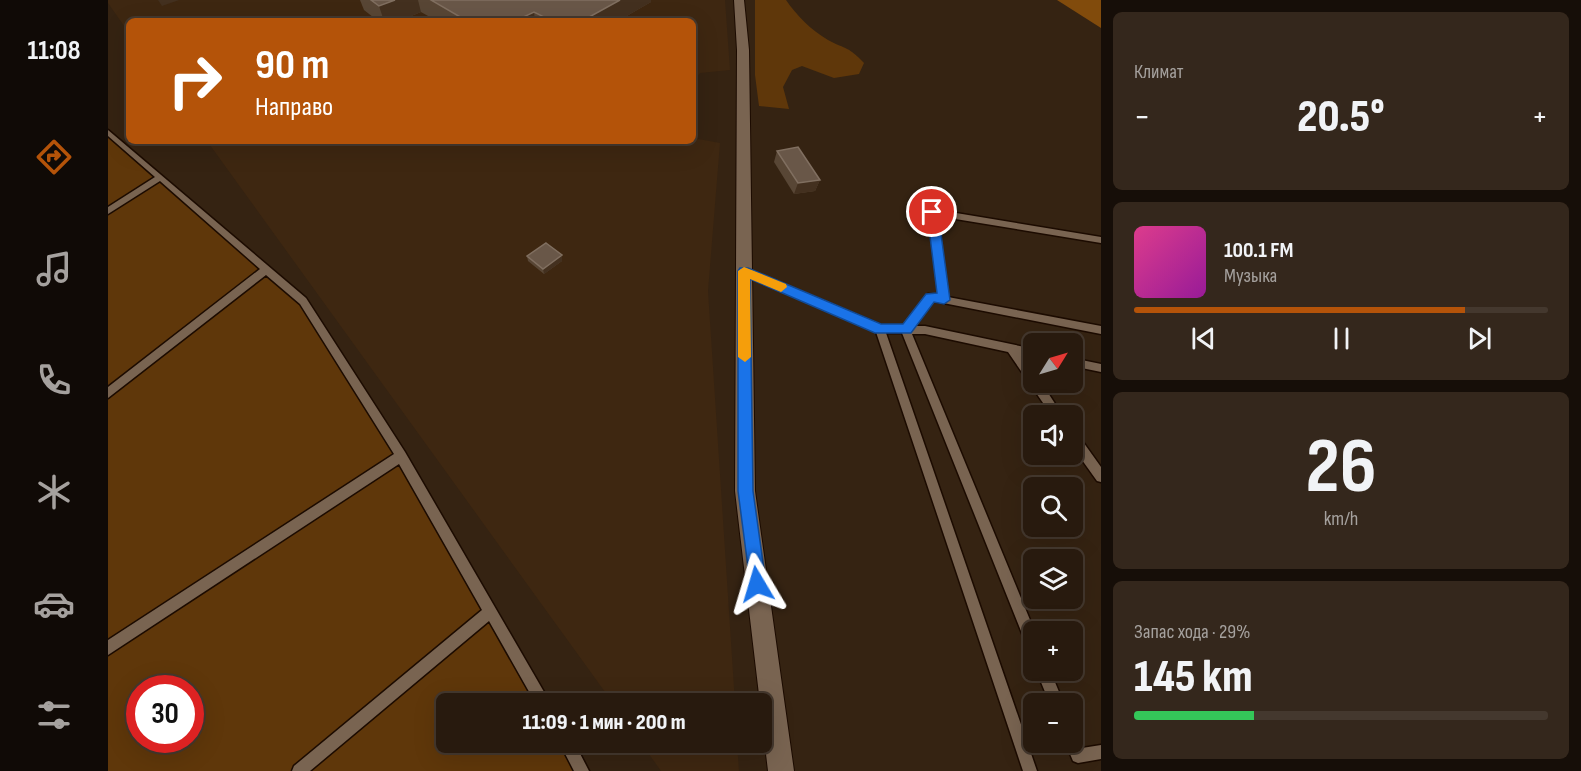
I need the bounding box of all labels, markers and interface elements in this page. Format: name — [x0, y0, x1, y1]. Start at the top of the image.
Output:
text: 11:08 — [28, 35, 80, 67]
text: 90 m — [255, 40, 329, 91]
icon: right — [156, 42, 234, 120]
text: Климат — [1134, 60, 1184, 84]
text: 20.5° — [1297, 90, 1385, 145]
text: Направо — [255, 91, 333, 123]
text: − — [1134, 97, 1150, 137]
text: + — [1532, 97, 1548, 137]
icon: directions — [33, 136, 75, 178]
pin — [906, 186, 957, 237]
icon: arrive — [915, 195, 948, 228]
text: 100.1 FM — [1224, 237, 1293, 264]
icon: music — [33, 248, 75, 290]
text: Музыка — [1224, 264, 1277, 288]
icon: previous — [1187, 322, 1220, 355]
icon: pause — [1325, 322, 1358, 355]
icon: next — [1463, 322, 1496, 355]
north arrow — [1023, 333, 1083, 393]
map controls — [1023, 333, 1083, 753]
icon: phone — [33, 359, 75, 401]
button: sound — [1023, 405, 1083, 465]
text: 26 — [1306, 421, 1376, 514]
icon: climate — [33, 471, 75, 513]
button: search — [1023, 477, 1083, 537]
text: km/h — [1324, 507, 1358, 531]
button: layers — [1023, 549, 1083, 609]
position arrow — [725, 552, 789, 616]
icon: car — [33, 583, 75, 625]
text: Запас хода · 29% — [1134, 620, 1251, 644]
button: + — [1023, 621, 1083, 681]
text: 145 km — [1134, 650, 1252, 705]
speed limit sign: 30 — [126, 675, 204, 753]
button: − — [1023, 693, 1083, 753]
icon: filters — [33, 694, 75, 736]
text: 11:09 · 1 мин · 200 m — [523, 709, 685, 736]

